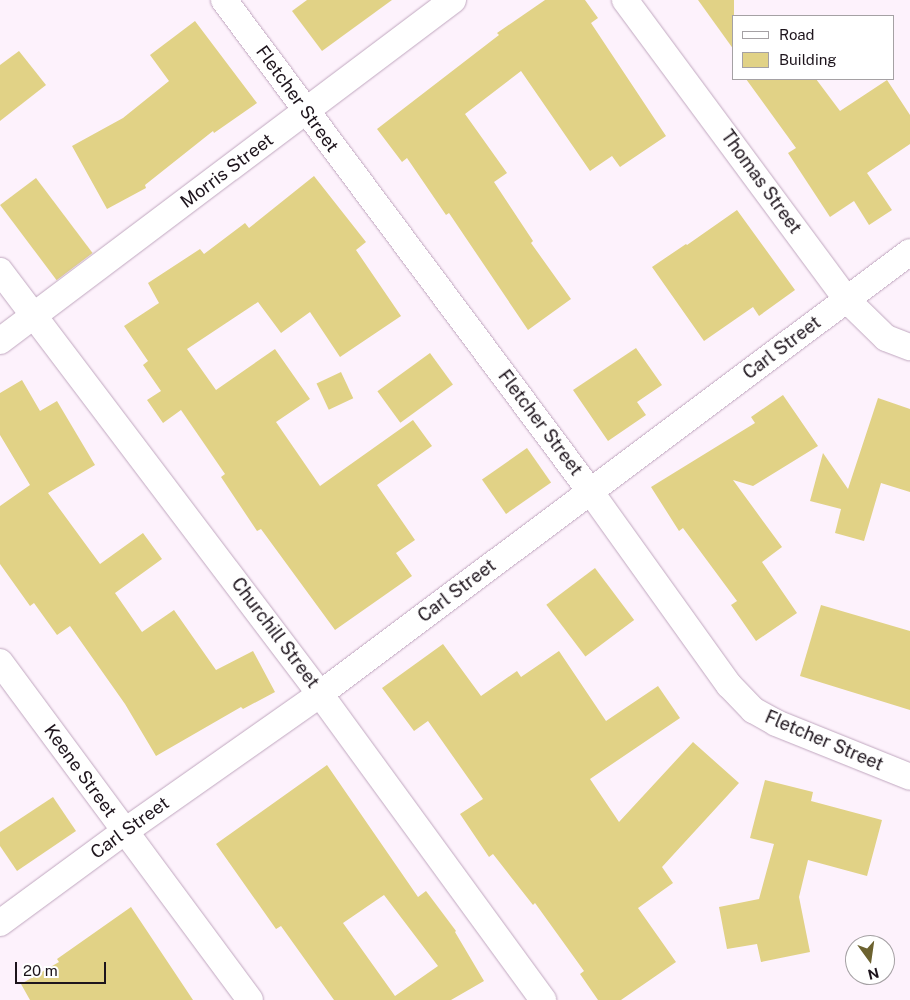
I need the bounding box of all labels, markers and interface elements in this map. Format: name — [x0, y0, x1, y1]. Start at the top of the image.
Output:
legend — [732, 15, 895, 80]
text: Road — [779, 26, 815, 43]
street label: Fletcher Street — [251, 41, 343, 157]
text: Building — [779, 51, 837, 68]
street label: Thomas Street — [716, 126, 806, 238]
street label: Morris Street — [176, 129, 278, 213]
street label: Carl Street — [739, 312, 825, 384]
street label: Fletcher Street — [493, 366, 587, 480]
street label: Carl Street — [414, 555, 500, 627]
street label: Churchill Street — [227, 574, 323, 692]
street label: Fletcher Street — [762, 706, 886, 776]
street label: Keene Street — [39, 720, 121, 822]
street label: Carl Street — [87, 792, 173, 864]
north arrow — [845, 935, 895, 985]
scale bar — [18, 952, 109, 984]
text: 20 m — [23, 962, 58, 979]
text: N — [866, 964, 881, 983]

